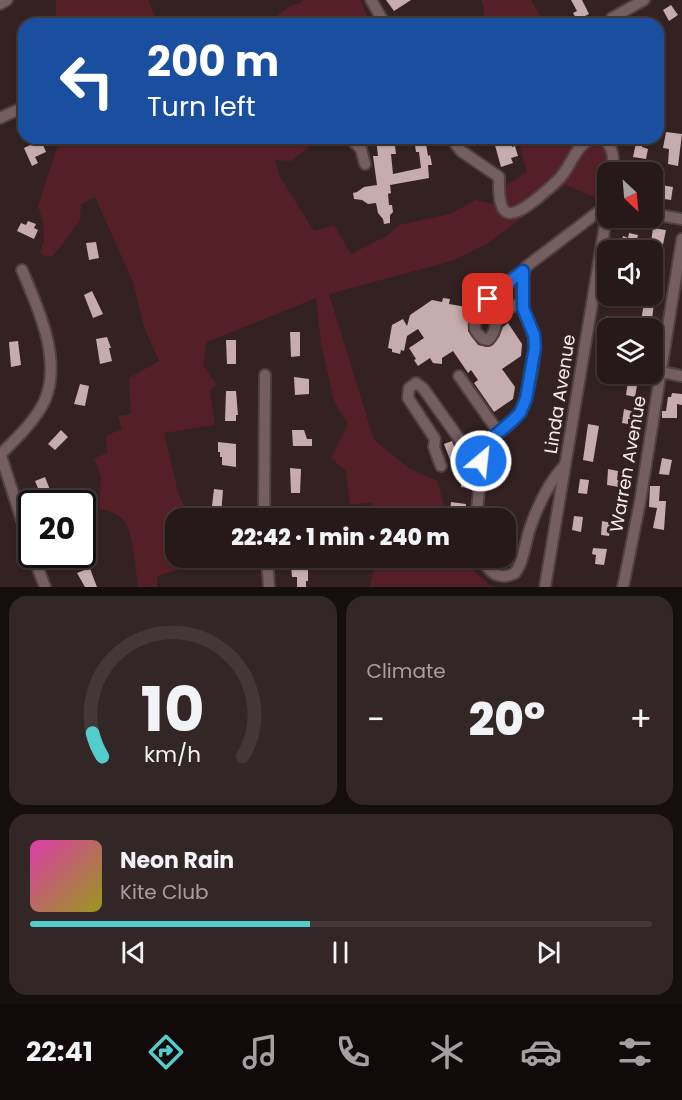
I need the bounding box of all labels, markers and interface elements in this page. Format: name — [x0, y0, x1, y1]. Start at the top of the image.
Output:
text: 200 m — [147, 32, 279, 91]
icon: left — [48, 42, 126, 120]
text: Turn left — [147, 88, 256, 125]
north arrow — [597, 162, 663, 228]
map controls — [597, 162, 663, 384]
button: sound — [597, 240, 663, 306]
pin — [462, 273, 513, 324]
icon: arrive — [471, 282, 504, 315]
button: layers — [597, 318, 663, 384]
street label: Linda Avenue — [538, 332, 581, 455]
street label: Warren Avenue — [603, 394, 652, 534]
position arrow — [449, 429, 513, 493]
speed limit sign: 20 — [18, 490, 96, 568]
text: 22:42 · 1 min · 240 m — [231, 522, 450, 553]
text: Climate — [367, 657, 446, 685]
text: 10 — [141, 665, 205, 753]
text: 20° — [469, 688, 545, 751]
text: − — [367, 696, 385, 743]
text: + — [629, 696, 652, 743]
text: km/h — [144, 740, 201, 771]
text: Neon Rain — [120, 845, 234, 876]
text: Kite Club — [120, 878, 209, 906]
icon: previous — [117, 936, 150, 969]
icon: pause — [324, 936, 357, 969]
icon: next — [532, 936, 565, 969]
icon: directions — [145, 1031, 187, 1073]
icon: music — [239, 1031, 281, 1073]
icon: phone — [332, 1031, 374, 1073]
icon: climate — [426, 1031, 468, 1073]
icon: car — [520, 1031, 562, 1073]
icon: filters — [614, 1031, 656, 1073]
text: 22:41 — [26, 1033, 93, 1070]

